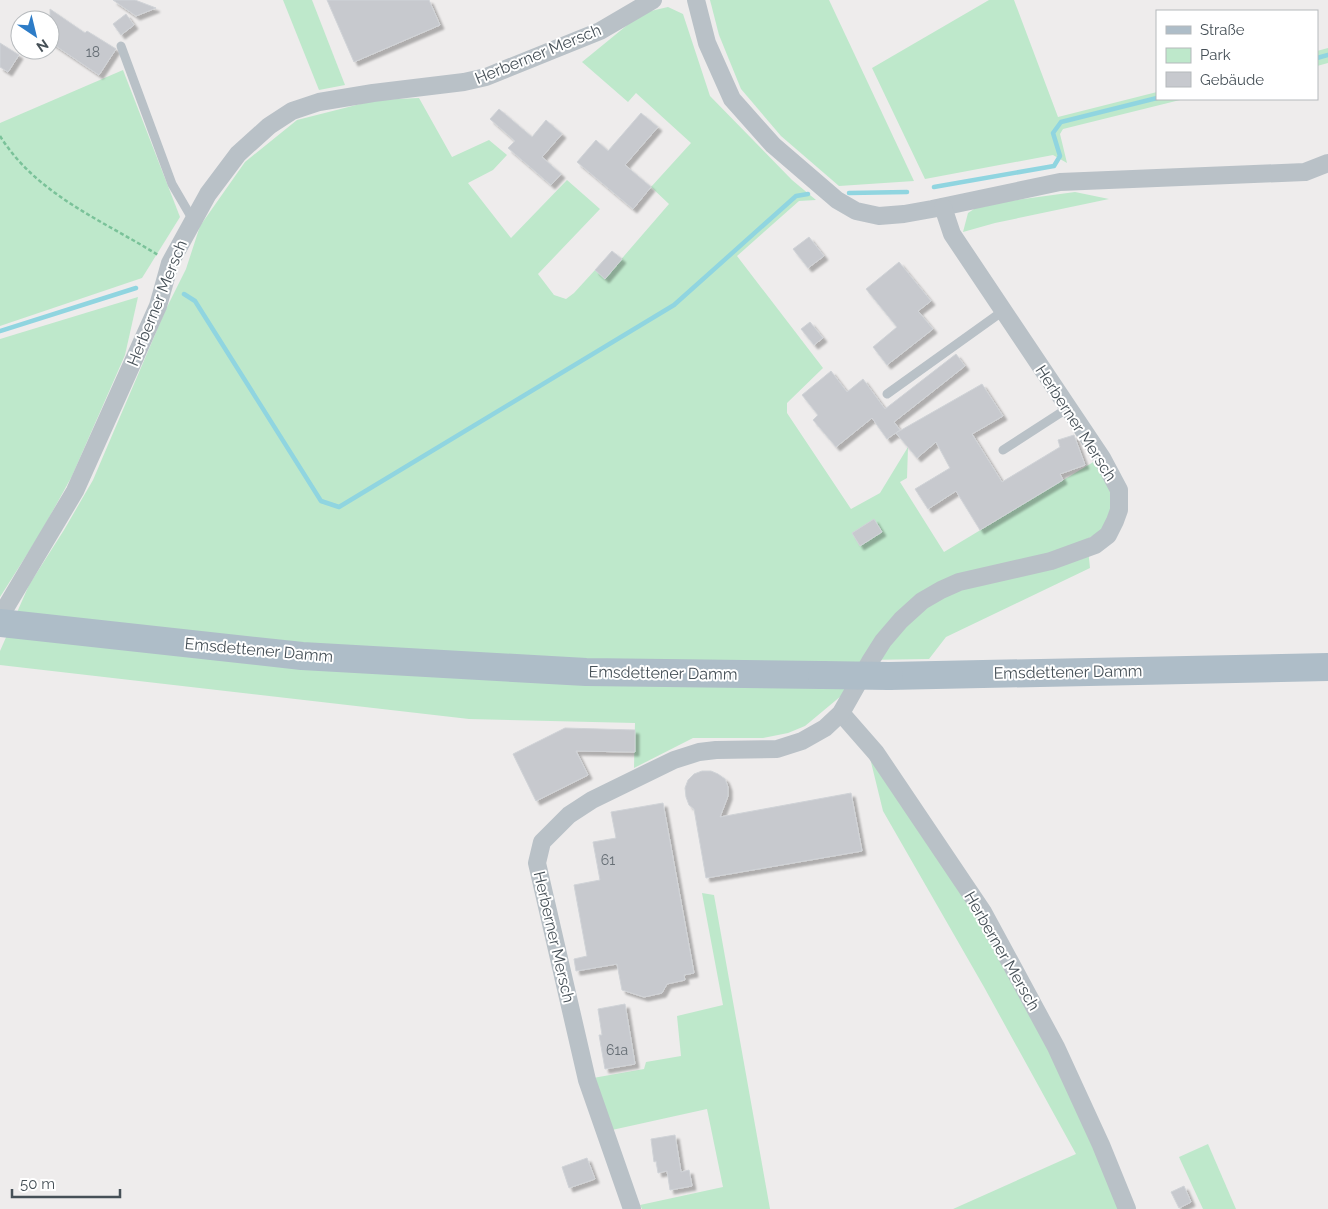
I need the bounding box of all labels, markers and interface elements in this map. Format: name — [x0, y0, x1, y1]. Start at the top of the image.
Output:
north arrow — [10, 10, 60, 60]
legend — [1156, 10, 1318, 100]
street label: Herberner Mersch — [472, 20, 604, 88]
text: Straße — [1200, 21, 1245, 39]
text: N — [33, 36, 51, 55]
house number: 18 — [86, 44, 100, 60]
text: Park — [1200, 46, 1231, 64]
text: Gebäude — [1200, 71, 1264, 89]
street label: Herberner Mersch — [123, 237, 191, 369]
street label: Herberner Mersch — [1031, 361, 1121, 485]
street label: Emsdettener Damm — [184, 634, 334, 666]
street label: Emsdettener Damm — [993, 661, 1143, 683]
street label: Emsdettener Damm — [588, 662, 738, 684]
house number: 61 — [601, 852, 615, 868]
street label: Herberner Mersch — [530, 869, 578, 1005]
street label: Herberner Mersch — [960, 888, 1044, 1014]
house number: 61a — [606, 1042, 628, 1058]
scale bar — [12, 1166, 120, 1198]
text: 50 m — [20, 1175, 55, 1193]

